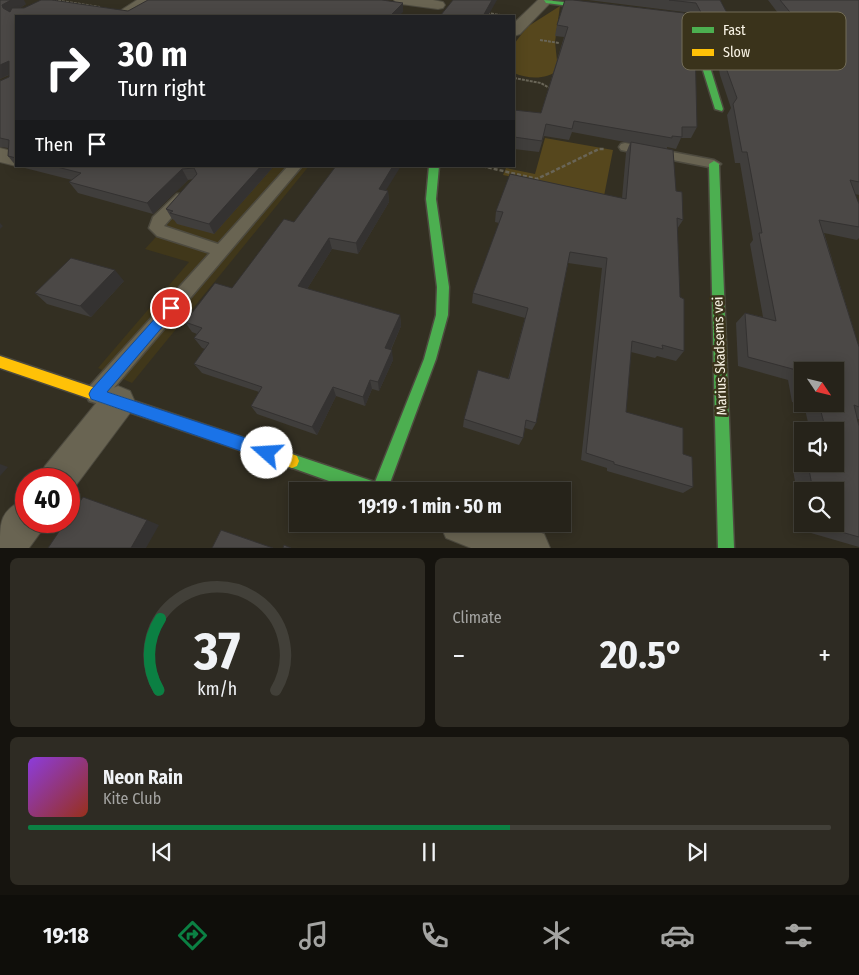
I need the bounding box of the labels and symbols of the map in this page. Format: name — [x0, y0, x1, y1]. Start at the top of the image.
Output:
legend — [682, 12, 846, 70]
text: Fast — [723, 22, 746, 39]
text: Slow — [723, 44, 750, 61]
pin — [150, 287, 192, 329]
street label: Marius Skadsems vei — [709, 296, 731, 416]
north arrow — [794, 362, 844, 412]
position arrow — [240, 426, 292, 478]
speed limit sign: 40 — [15, 468, 80, 533]

